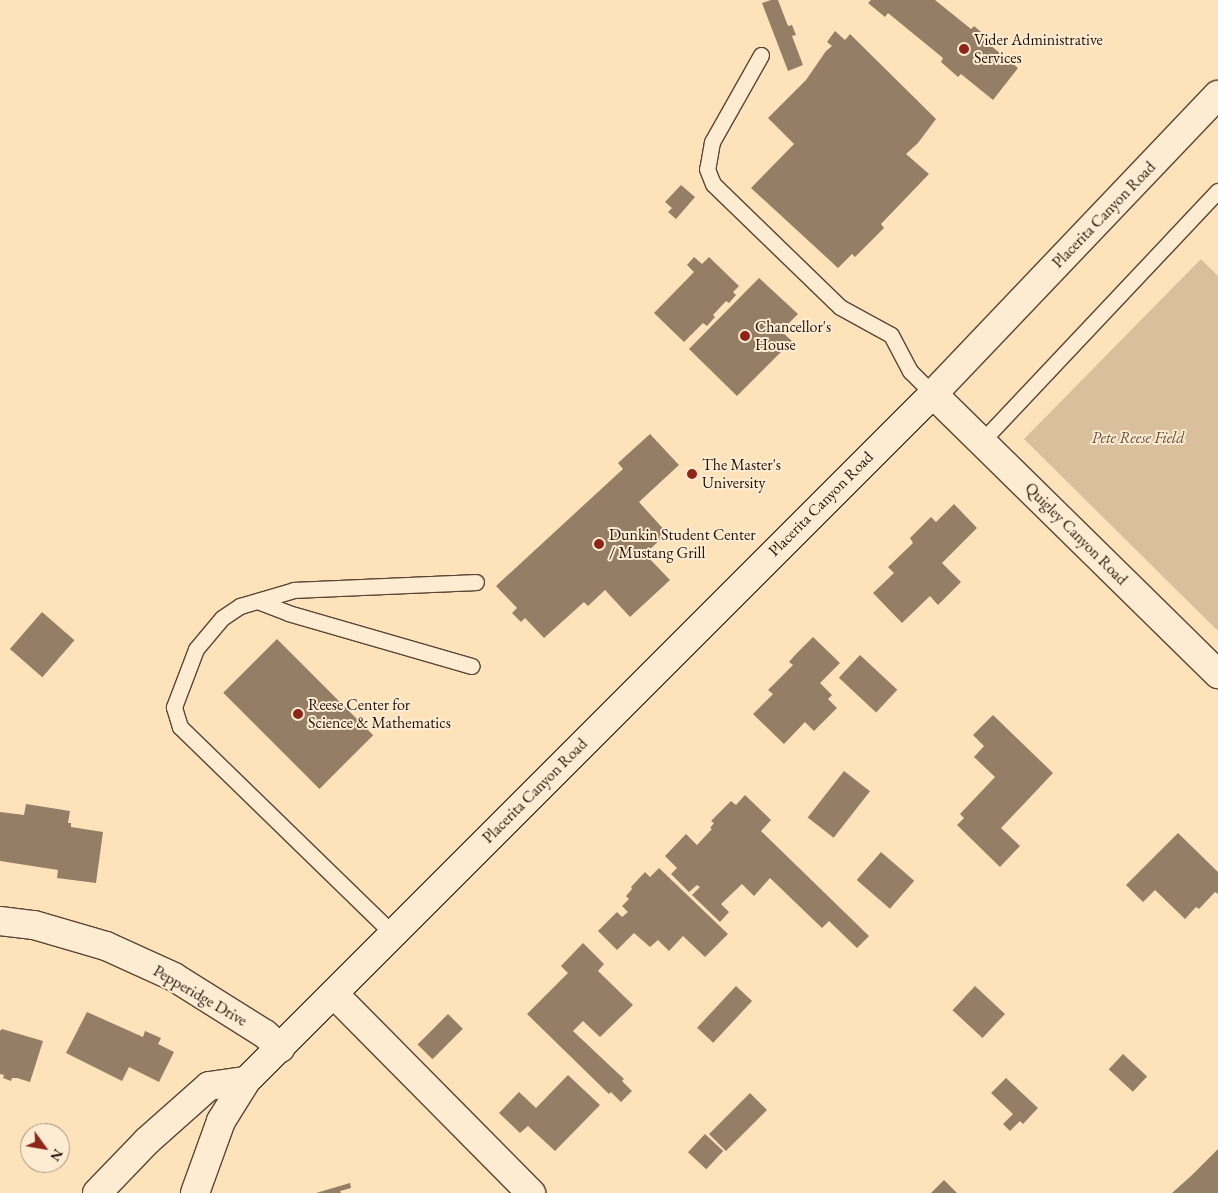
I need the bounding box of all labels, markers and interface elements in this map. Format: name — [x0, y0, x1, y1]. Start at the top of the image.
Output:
place label: Vider Administrative Services — [974, 30, 1103, 68]
marker: Vider Administrative Services — [958, 43, 970, 55]
street label: Placerita Canyon Road — [1048, 158, 1160, 272]
place label: Chancellor's House — [755, 317, 831, 355]
marker: Chancellor's House — [739, 330, 751, 342]
park label: Pete Reese Field — [1091, 428, 1185, 448]
street label: Placerita Canyon Road — [765, 448, 877, 560]
place label: The Master's University — [702, 455, 781, 493]
marker: The Master's University — [686, 468, 698, 480]
street label: Quigley Canyon Road — [1021, 479, 1131, 589]
place label: Dunkin Student Center / Mustang Grill — [609, 525, 756, 563]
marker: Dunkin Student Center / Mustang Grill — [593, 538, 605, 550]
place label: Reese Center for Science & Mathematics — [308, 695, 451, 733]
marker: Reese Center for Science & Mathematics — [292, 708, 304, 720]
street label: Placerita Canyon Road — [479, 735, 591, 847]
street label: Pepperidge Drive — [150, 961, 250, 1031]
north arrow — [20, 1123, 70, 1173]
text: N — [46, 1146, 68, 1165]

